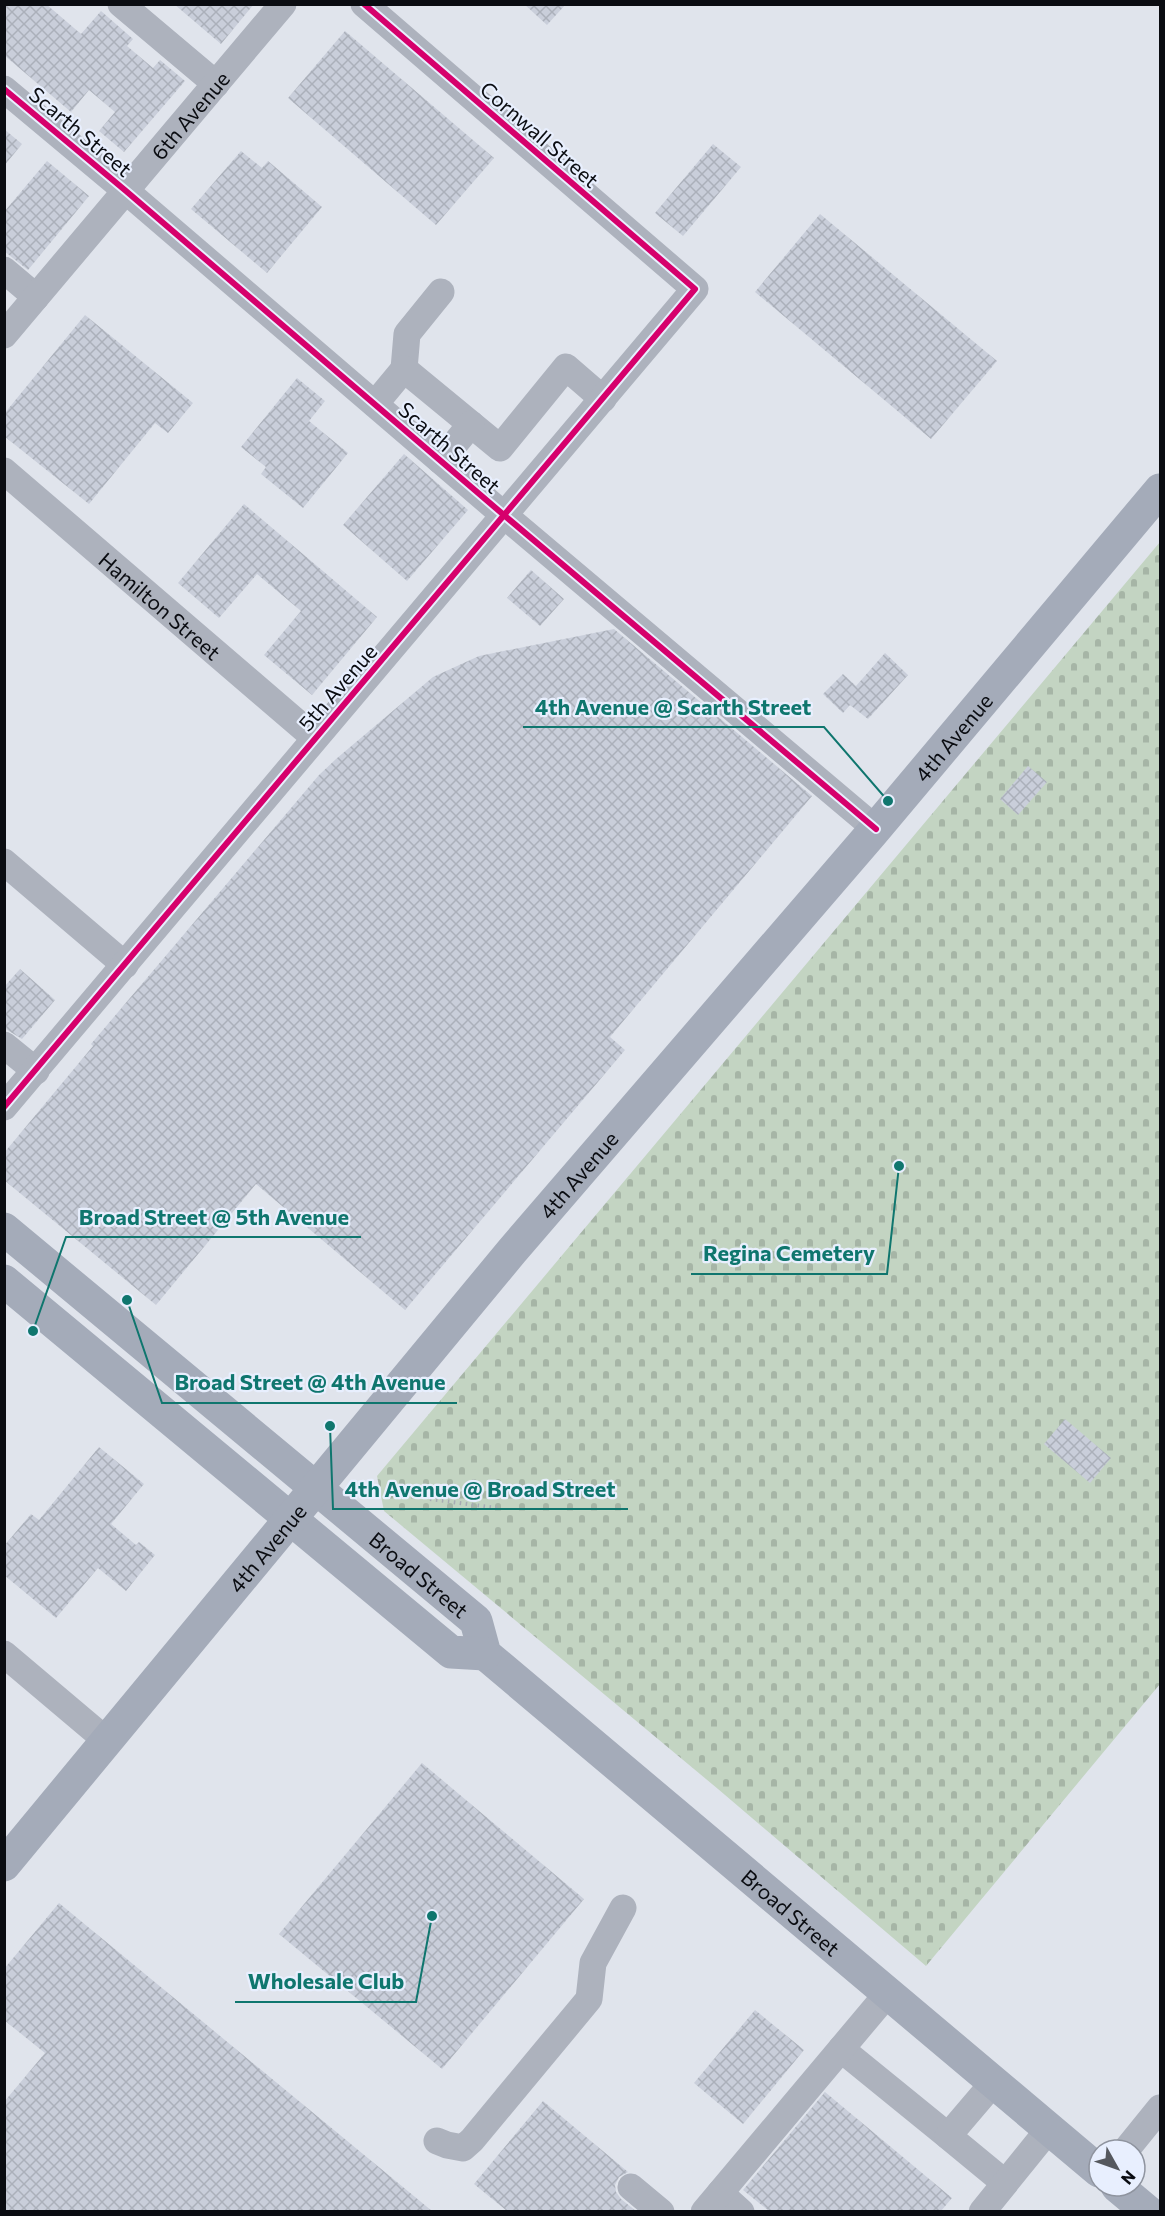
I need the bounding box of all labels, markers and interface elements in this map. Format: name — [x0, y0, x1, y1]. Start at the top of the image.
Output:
street label: 6th Avenue — [145, 66, 234, 164]
street label: Cornwall Street — [476, 76, 604, 192]
street label: Scarth Street — [25, 81, 137, 181]
street label: Scarth Street — [394, 396, 506, 498]
street label: Hamilton Street — [94, 546, 226, 664]
street label: 5th Avenue — [293, 639, 381, 735]
callout: 4th Avenue @ Scarth Street — [523, 687, 824, 727]
street label: 4th Avenue — [909, 688, 997, 786]
text: 4th Avenue @ Scarth Street — [535, 693, 811, 720]
street label: 4th Avenue — [533, 1126, 622, 1223]
callout: Broad Street @ 5th Avenue — [66, 1197, 361, 1237]
text: Broad Street @ 5th Avenue — [79, 1203, 349, 1230]
callout: Regina Cemetery — [691, 1234, 887, 1274]
text: Regina Cemetery — [703, 1239, 875, 1266]
callout: Broad Street @ 4th Avenue — [162, 1363, 457, 1403]
text: Broad Street @ 4th Avenue — [175, 1368, 446, 1395]
callout: 4th Avenue @ Broad Street — [333, 1469, 628, 1509]
text: 4th Avenue @ Broad Street — [345, 1475, 616, 1502]
street label: 4th Avenue — [223, 1498, 310, 1597]
street label: Broad Street — [365, 1526, 474, 1622]
street label: Broad Street — [737, 1863, 845, 1960]
callout: Wholesale Club — [235, 1962, 416, 2002]
text: Wholesale Club — [248, 1967, 404, 1994]
north arrow — [1087, 2138, 1147, 2198]
text: N — [1118, 2167, 1140, 2189]

